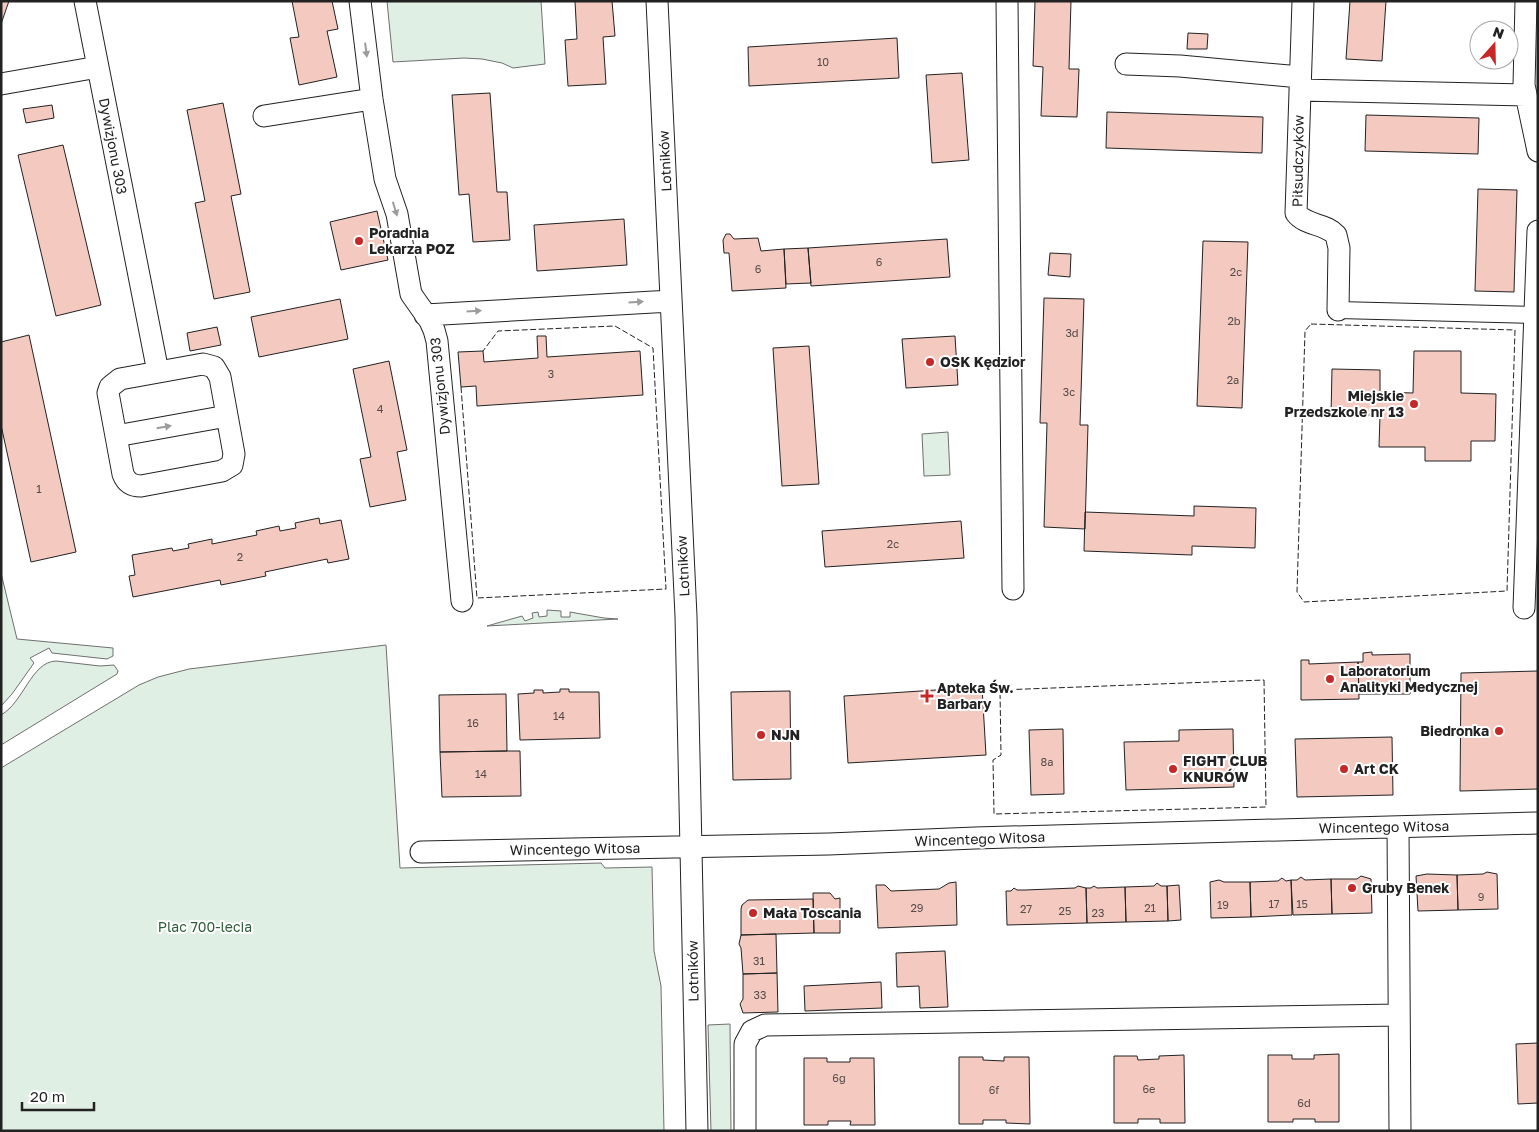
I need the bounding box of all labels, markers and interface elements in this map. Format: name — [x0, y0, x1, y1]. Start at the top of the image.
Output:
north arrow — [1469, 20, 1519, 70]
text: N — [1491, 23, 1507, 42]
one-way arrow — [362, 42, 370, 58]
house number: 10 — [817, 55, 829, 68]
street label: Dywizjonu 303 — [96, 96, 131, 196]
street label: Piłsudczyków — [1288, 115, 1307, 207]
street label: Lotników — [654, 130, 675, 192]
one-way arrow — [391, 202, 399, 217]
place label: Poradnia Lekarza POZ — [369, 224, 455, 257]
marker: Poradnia Lekarza POZ — [353, 235, 365, 247]
house number: 6 — [876, 255, 883, 268]
house number: 6 — [755, 262, 762, 275]
house number: 2c — [1230, 265, 1242, 278]
one-way arrow — [628, 298, 644, 306]
one-way arrow — [466, 307, 482, 315]
house number: 2b — [1227, 314, 1241, 327]
house number: 3d — [1065, 326, 1079, 339]
street label: Dywizjonu 303 — [426, 336, 453, 436]
place label: OSK Kędzior — [940, 353, 1026, 370]
marker: OSK Kędzior — [924, 356, 936, 368]
house number: 3 — [548, 367, 554, 380]
house number: 2a — [1227, 373, 1239, 386]
house number: 3c — [1063, 385, 1075, 398]
place label: Miejskie Przedszkole nr 13 — [1284, 387, 1404, 420]
marker: Miejskie Przedszkole nr 13 — [1408, 398, 1420, 410]
house number: 4 — [377, 402, 384, 415]
one-way arrow — [156, 422, 172, 430]
house number: 1 — [36, 482, 42, 495]
street label: Lotników — [672, 535, 693, 597]
house number: 2c — [887, 537, 899, 550]
house number: 2 — [237, 550, 243, 563]
place label: Laboratorium Analityki Medycznej — [1340, 662, 1478, 695]
marker: Laboratorium Analityki Medycznej — [1324, 673, 1336, 685]
place label: Apteka Św. Barbary — [937, 679, 1014, 712]
marker: Apteka Św. Barbary — [921, 690, 933, 702]
house number: 14 — [553, 709, 565, 722]
house number: 16 — [467, 716, 479, 729]
place label: Biedronka — [1420, 722, 1489, 739]
marker: Biedronka — [1493, 725, 1505, 737]
place label: NJN — [771, 726, 800, 743]
marker: NJN — [755, 729, 767, 741]
place label: FIGHT CLUB KNURÓW — [1183, 752, 1268, 785]
house number: 8a — [1041, 755, 1053, 768]
place label: Art CK — [1354, 760, 1399, 777]
marker: FIGHT CLUB KNURÓW — [1167, 763, 1179, 775]
marker: Art CK — [1338, 763, 1350, 775]
house number: 14 — [475, 767, 487, 780]
street label: Wincentego Witosa — [1318, 817, 1450, 836]
street label: Wincentego Witosa — [914, 828, 1046, 849]
street label: Wincentego Witosa — [509, 839, 641, 858]
place label: Gruby Benek — [1362, 879, 1449, 896]
marker: Gruby Benek — [1346, 882, 1358, 894]
house number: 9 — [1478, 890, 1484, 903]
house number: 17 — [1268, 897, 1280, 910]
house number: 15 — [1296, 897, 1308, 910]
house number: 19 — [1217, 898, 1229, 911]
house number: 29 — [910, 901, 924, 914]
house number: 21 — [1144, 901, 1156, 914]
house number: 27 — [1020, 902, 1032, 915]
place label: Mała Toscania — [763, 904, 861, 921]
house number: 25 — [1059, 904, 1071, 917]
house number: 23 — [1092, 906, 1104, 919]
marker: Mała Toscania — [747, 907, 759, 919]
park label: Plac 700-lecia — [158, 918, 252, 935]
street label: Lotników — [683, 940, 702, 1002]
house number: 31 — [753, 954, 765, 967]
house number: 33 — [754, 988, 766, 1001]
house number: 6g — [832, 1071, 846, 1084]
scale bar — [22, 1080, 95, 1112]
house number: 6e — [1142, 1082, 1156, 1095]
house number: 6f — [989, 1083, 999, 1096]
text: 20 m — [30, 1087, 65, 1105]
house number: 6d — [1297, 1096, 1311, 1109]

